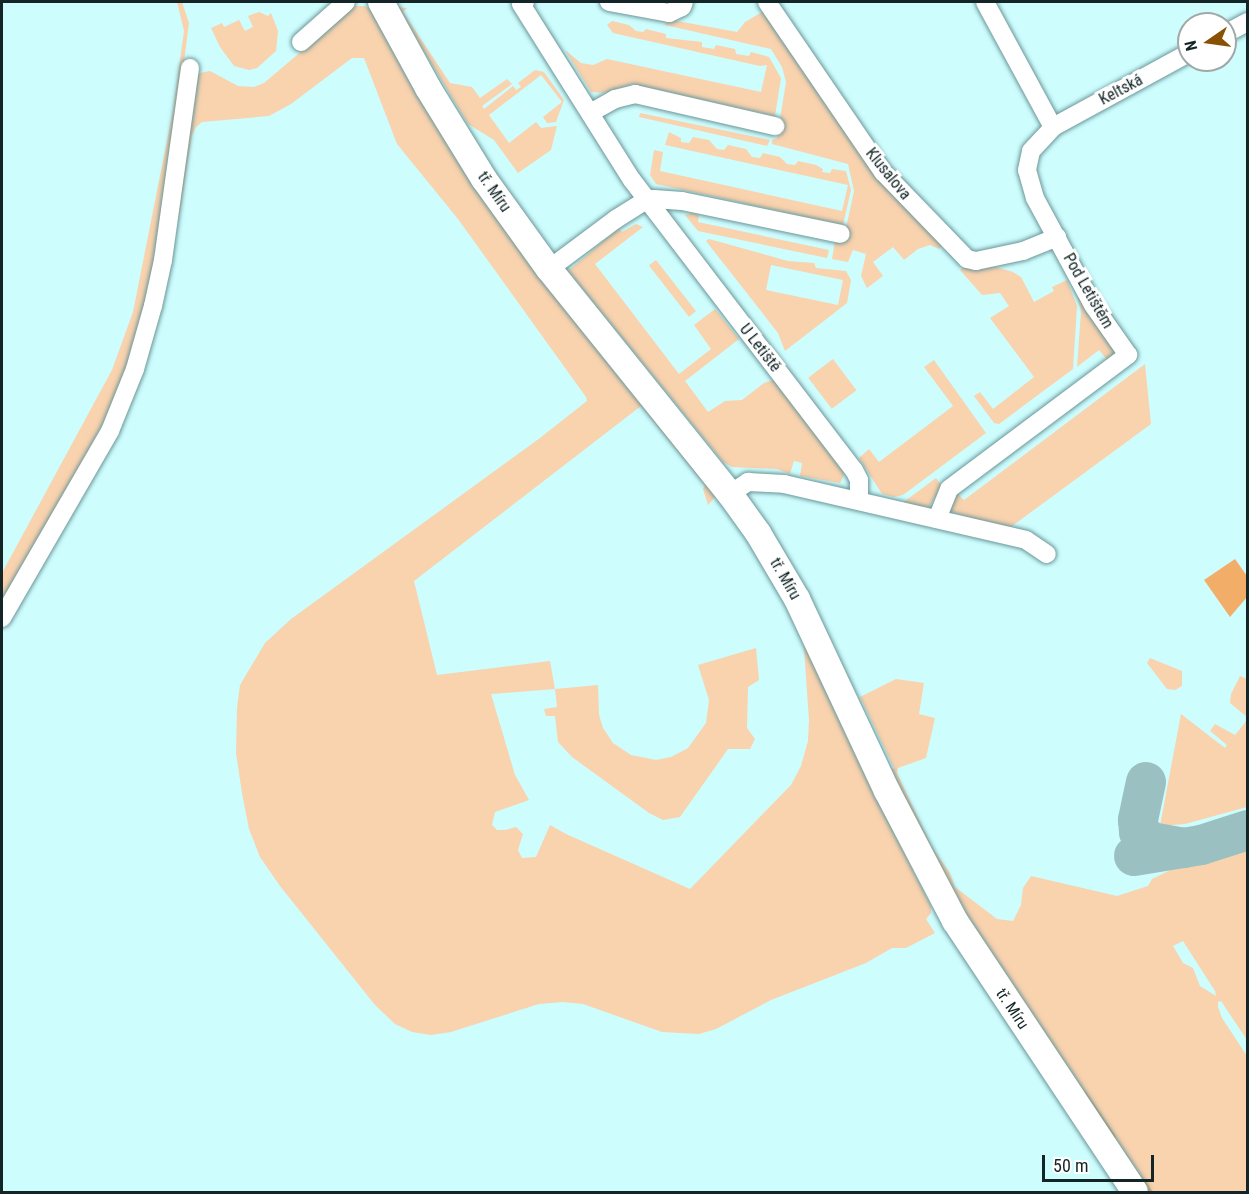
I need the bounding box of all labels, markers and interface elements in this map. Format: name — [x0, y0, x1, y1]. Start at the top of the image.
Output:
north arrow — [1177, 12, 1237, 72]
text: N — [1181, 39, 1201, 53]
street label: Keltská — [1096, 71, 1146, 109]
street label: Klusalova — [861, 144, 915, 204]
street label: tř. Míru — [473, 168, 515, 216]
street label: Pod Letištěm — [1059, 250, 1117, 332]
street label: U Letiště — [735, 320, 785, 376]
street label: tř. Míru — [765, 555, 805, 603]
street label: tř. Míru — [991, 985, 1033, 1033]
scale bar — [1045, 1143, 1158, 1181]
text: 50 m — [1053, 1155, 1088, 1176]

